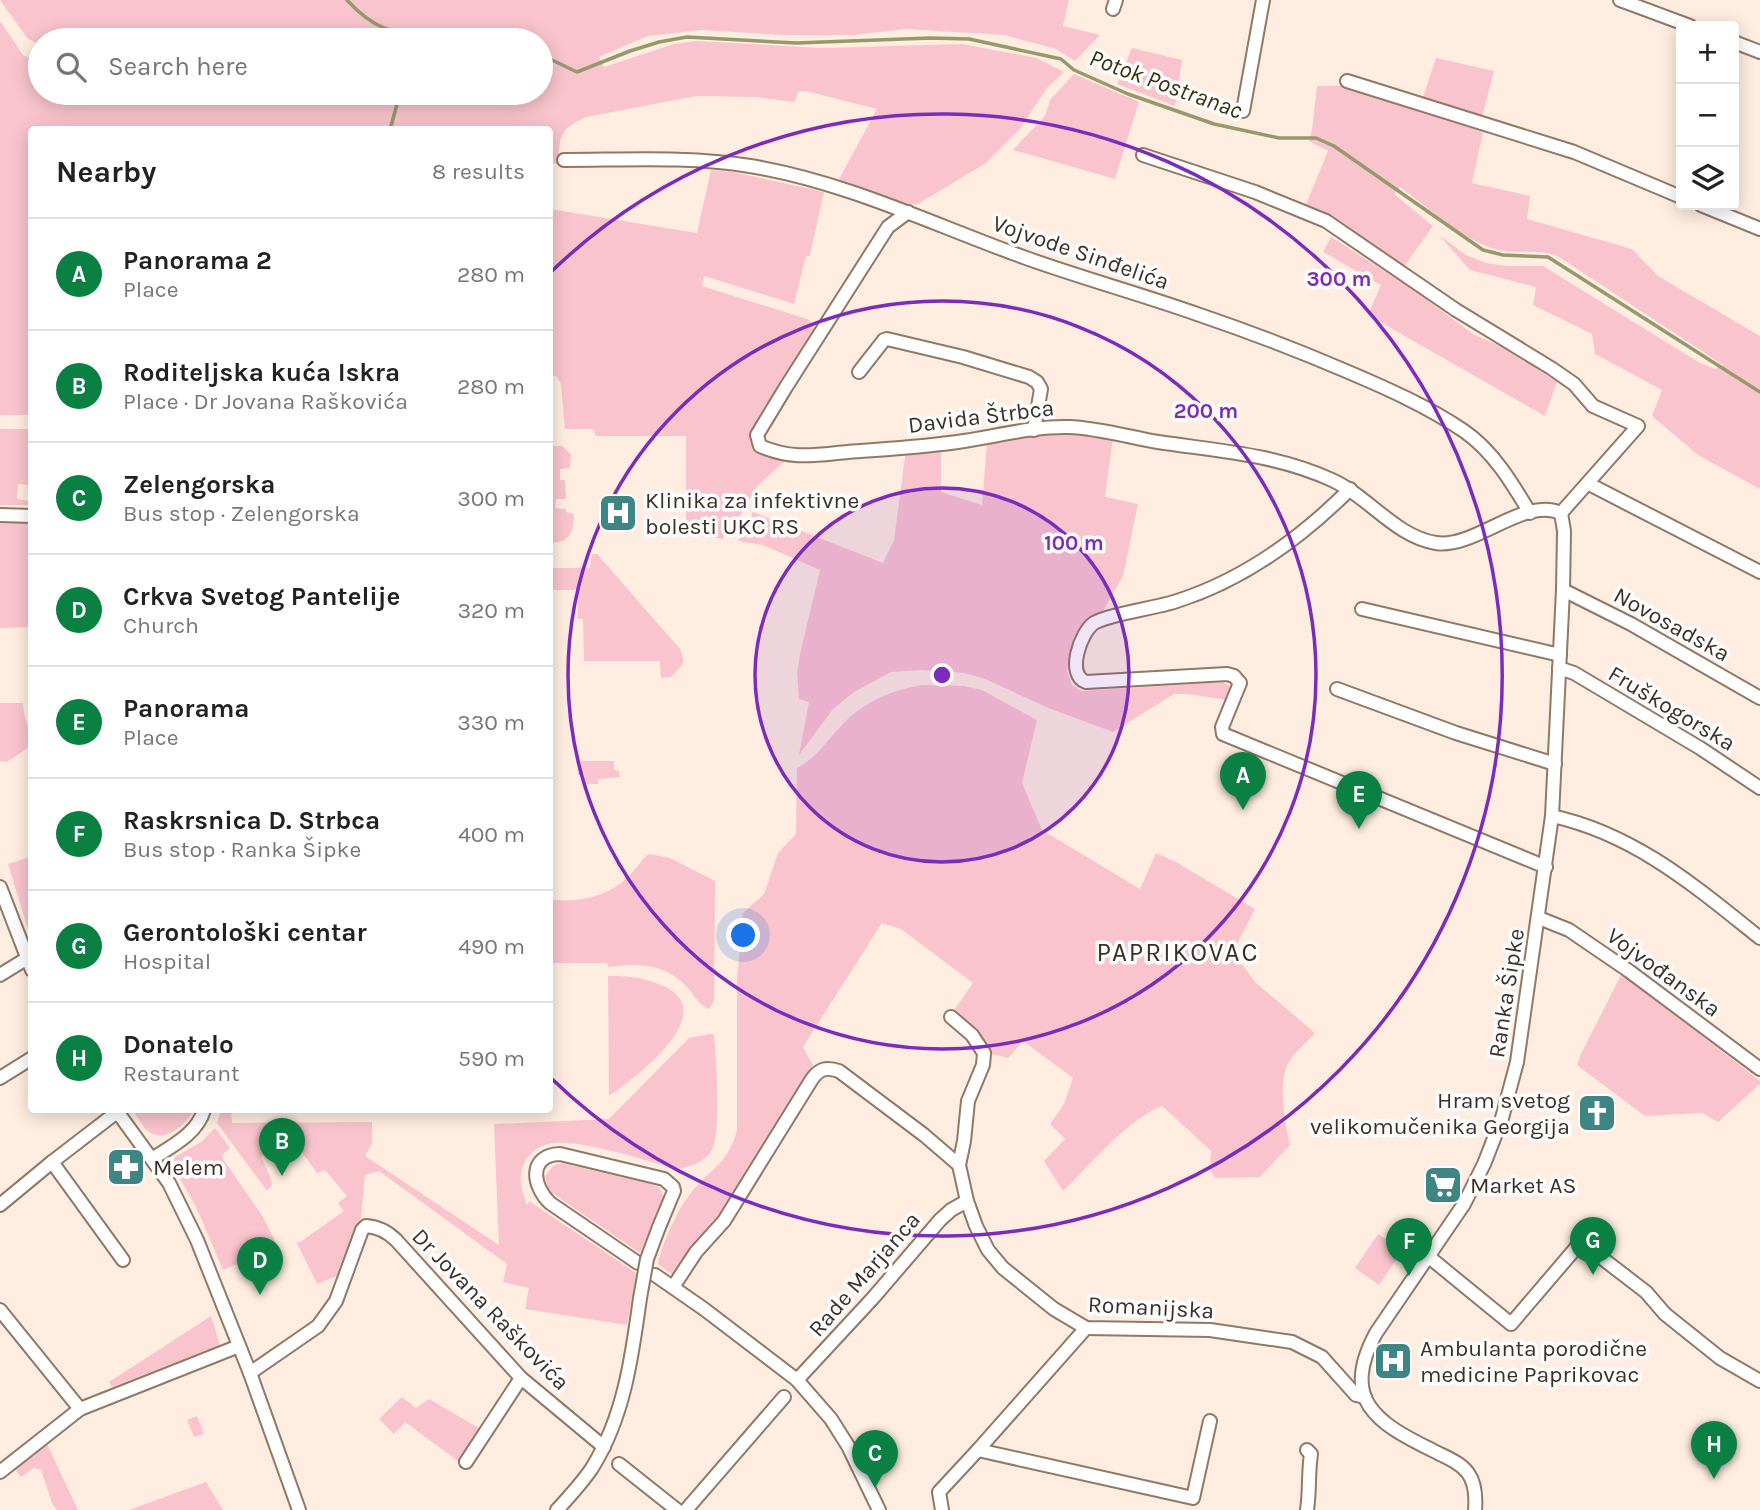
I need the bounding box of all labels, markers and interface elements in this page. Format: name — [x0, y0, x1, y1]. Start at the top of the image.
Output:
map controls — [1676, 21, 1739, 210]
button: + — [1676, 21, 1739, 84]
search box — [28, 28, 553, 105]
water label: Potok Postranac — [1086, 43, 1246, 125]
icon: search — [52, 48, 90, 86]
text: Search here — [108, 51, 248, 82]
button: − — [1676, 84, 1739, 147]
button: layers — [1676, 147, 1739, 210]
text: Nearby — [56, 154, 156, 190]
text: 8 results — [432, 158, 525, 185]
street label: Vojvode Sinđelića — [989, 210, 1173, 295]
text: Panorama 2 — [123, 245, 272, 276]
text: A — [72, 261, 86, 288]
text: 280 m — [457, 261, 525, 288]
text: 300 m — [1307, 267, 1371, 291]
text: Place — [123, 276, 179, 303]
text: Roditeljska kuća Iskra — [123, 357, 400, 388]
text: B — [72, 373, 86, 400]
text: 280 m — [457, 373, 525, 400]
text: Place · Dr Jovana Raškovića — [123, 388, 408, 415]
street label: Davida Štrbca — [906, 394, 1056, 439]
text: 200 m — [1174, 399, 1238, 423]
text: Zelengorska — [123, 469, 275, 500]
text: C — [72, 485, 86, 512]
text: 300 m — [457, 485, 525, 512]
place label: Klinika za infektivne bolesti UKC RS — [645, 487, 859, 540]
hospital icon: Klinika za infektivne bolesti UKC RS — [597, 492, 639, 534]
text: Bus stop · Zelengorska — [123, 500, 360, 527]
text: 100 m — [1044, 531, 1104, 555]
text: Crkva Svetog Pantelije — [123, 581, 400, 612]
street label: Novosadska — [1609, 581, 1735, 667]
text: D — [71, 597, 87, 624]
text: 320 m — [457, 597, 525, 624]
text: Church — [123, 612, 199, 639]
street label: Fruškogorska — [1603, 660, 1740, 757]
centre of rings — [930, 663, 954, 687]
text: Panorama — [123, 693, 250, 724]
text: E — [72, 709, 86, 736]
text: 330 m — [457, 709, 525, 736]
text: Place — [123, 724, 179, 751]
pin: A — [1220, 752, 1266, 810]
pin: E — [1336, 771, 1382, 829]
text: Raskrsnica D. Strbca — [123, 805, 380, 836]
text: F — [73, 821, 85, 848]
text: 400 m — [458, 821, 525, 848]
text: Bus stop · Ranka Šipke — [123, 836, 361, 863]
text: Gerontološki centar — [123, 917, 367, 948]
your location — [726, 918, 760, 952]
street label: Vojvođanska — [1602, 922, 1726, 1023]
street label: Ranka Šipke — [1483, 926, 1530, 1060]
text: G — [71, 933, 87, 960]
text: 490 m — [458, 933, 525, 960]
district label: PAPRIKOVAC — [1097, 937, 1259, 968]
text: Hospital — [123, 948, 211, 975]
text: Donatelo — [123, 1029, 234, 1060]
text: H — [71, 1045, 87, 1072]
text: 590 m — [458, 1045, 525, 1072]
text: Restaurant — [123, 1060, 240, 1087]
place label: Hram svetog velikomučenika Georgija — [1310, 1087, 1570, 1140]
church icon: Hram svetog velikomučenika Georgija — [1576, 1092, 1618, 1134]
pin: B — [259, 1118, 305, 1176]
pharmacy icon: Melem — [105, 1146, 147, 1188]
place label: Melem — [153, 1154, 224, 1181]
supermarket icon: Market AS — [1422, 1164, 1464, 1206]
place label: Market AS — [1470, 1172, 1576, 1199]
street label: Rade Marjanca — [803, 1206, 926, 1342]
pin: G — [1570, 1217, 1616, 1275]
pin: F — [1386, 1218, 1432, 1276]
street label: Dr Jovana Raškovića — [406, 1223, 575, 1396]
pin: D — [237, 1237, 283, 1295]
street label: Romanijska — [1087, 1291, 1215, 1324]
place label: Ambulanta porodične medicine Paprikovac — [1420, 1335, 1647, 1388]
hospital icon: Ambulanta porodične medicine Paprikovac — [1372, 1340, 1414, 1382]
pin: H — [1691, 1421, 1737, 1479]
pin: C — [852, 1430, 898, 1488]

